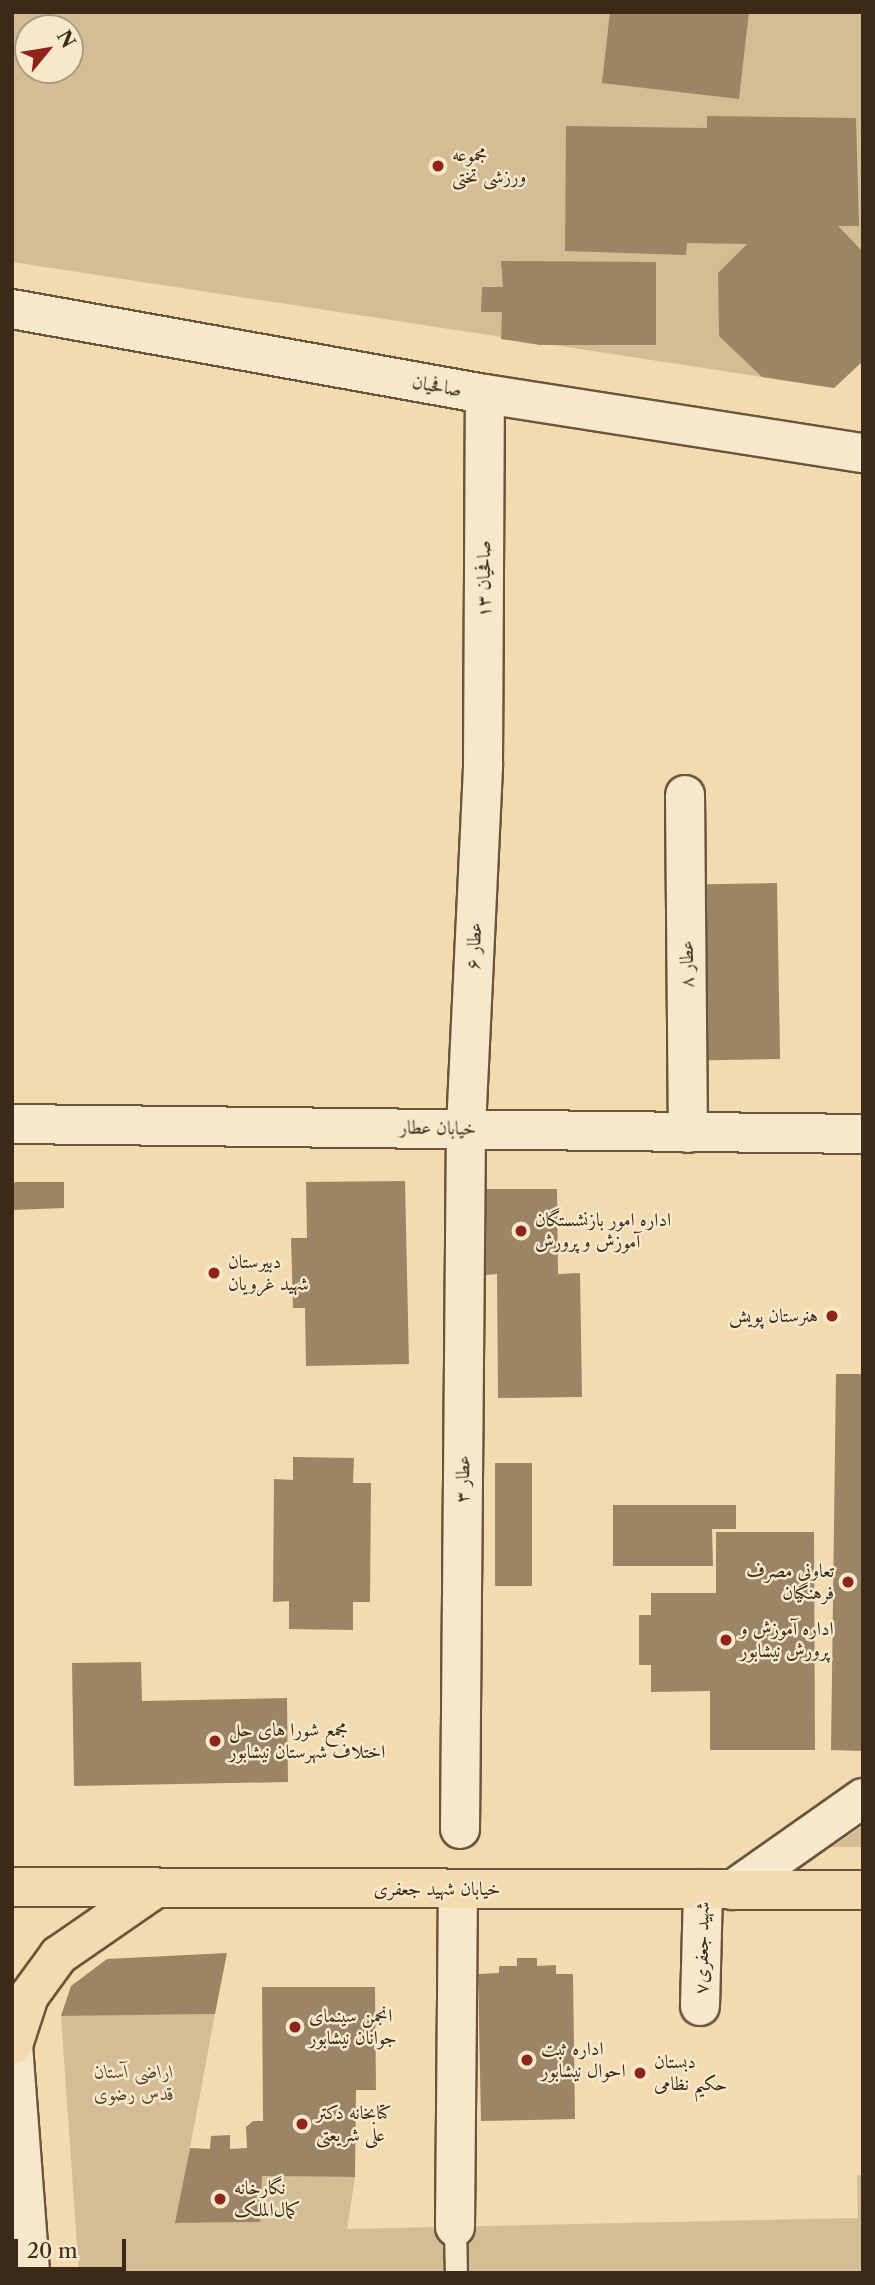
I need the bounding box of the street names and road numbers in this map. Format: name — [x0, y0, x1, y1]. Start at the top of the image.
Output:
street label: صافحیان — [410, 370, 464, 402]
street label: صافحیان ۱۳ — [473, 540, 495, 618]
street label: عطار ۶ — [461, 922, 487, 970]
street label: عطار ۸ — [675, 940, 699, 988]
street label: خیابان عطار — [399, 1116, 477, 1140]
street label: عطار ۳ — [451, 1455, 475, 1503]
street label: خیابان شهید جعفری — [374, 1878, 500, 1900]
street label: شهید جعفری۷ — [690, 1901, 714, 1995]

